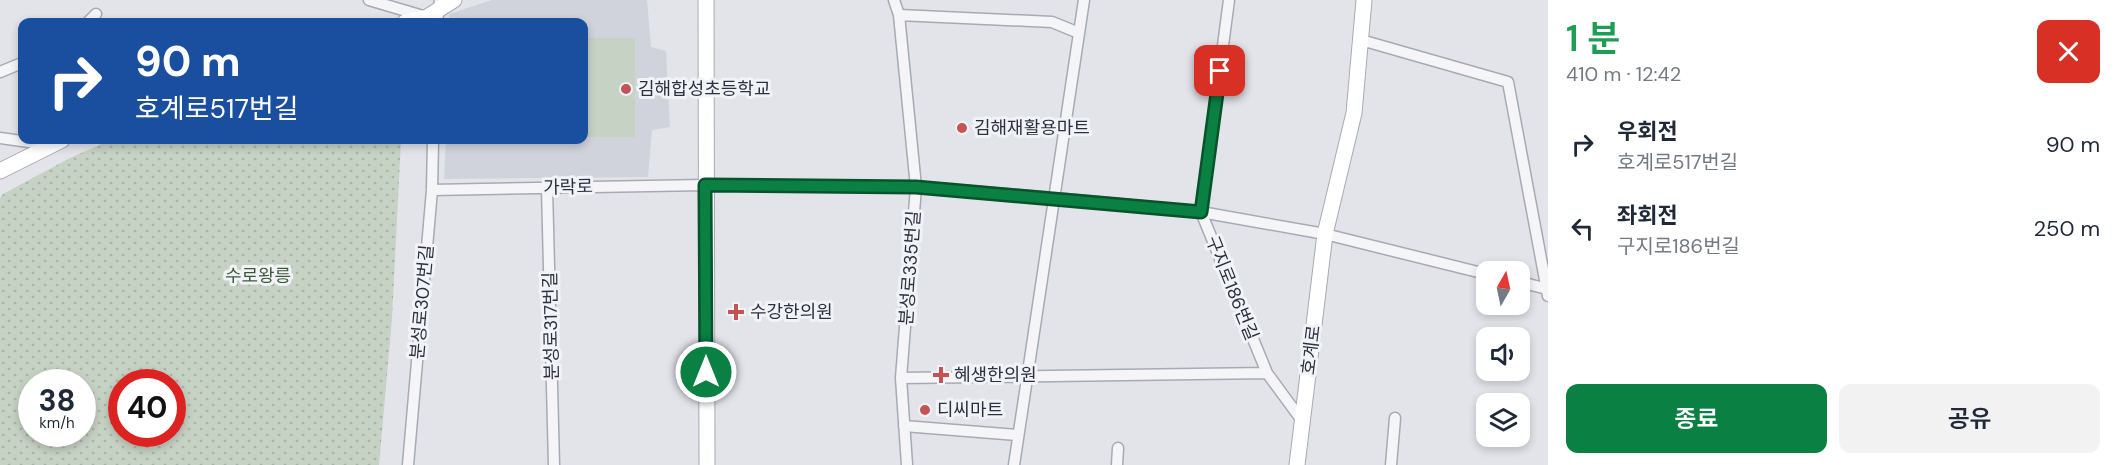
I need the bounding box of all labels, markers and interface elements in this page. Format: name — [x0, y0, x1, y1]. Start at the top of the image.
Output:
text: 1 분 — [1566, 15, 1620, 62]
button: close — [2037, 20, 2100, 83]
text: 90 m — [135, 34, 241, 89]
icon: right — [36, 42, 114, 120]
pin — [1194, 45, 1245, 96]
icon: arrive — [1203, 54, 1236, 87]
text: 410 m · 12:42 — [1566, 61, 1681, 87]
place label: 김해합성초등학교 — [638, 77, 770, 101]
marker: 김해합성초등학교 — [619, 82, 633, 96]
text: 호계로517번길 — [135, 91, 299, 126]
place label: 김해재활용마트 — [974, 116, 1090, 140]
text: 우회전 — [1617, 117, 1678, 146]
marker: 김해재활용마트 — [955, 121, 969, 135]
icon: right — [1566, 128, 1599, 161]
text: 90 m — [2046, 130, 2100, 159]
text: 호계로517번길 — [1617, 149, 1738, 175]
street label: 가락로 — [543, 175, 593, 199]
text: 좌회전 — [1617, 201, 1678, 230]
street label: 분성로335번길 — [894, 210, 926, 326]
icon: left — [1566, 212, 1599, 245]
text: 250 m — [2033, 214, 2100, 243]
street label: 구지로186번길 — [1200, 232, 1264, 344]
text: 구지로186번길 — [1617, 233, 1740, 259]
street label: 분성로307번길 — [405, 244, 439, 360]
north arrow — [1476, 261, 1530, 315]
map controls — [1476, 261, 1530, 447]
park label: 수로왕릉 — [225, 264, 291, 288]
street label: 분성로317번길 — [538, 272, 564, 380]
place label: 수강한의원 — [750, 300, 833, 324]
marker: 수강한의원 — [727, 303, 745, 321]
street label: 호계로 — [1296, 324, 1326, 376]
button: sound — [1476, 327, 1530, 381]
position arrow — [674, 340, 738, 404]
place label: 혜생한의원 — [954, 363, 1037, 387]
marker: 혜생한의원 — [932, 366, 950, 384]
speed limit sign: 40 — [108, 369, 186, 447]
text: 38 — [38, 381, 76, 420]
button: 종료 — [1566, 384, 1827, 453]
button: 공유 — [1839, 384, 2100, 453]
button: layers — [1476, 393, 1530, 447]
place label: 디씨마트 — [937, 398, 1003, 422]
marker: 디씨마트 — [918, 403, 932, 417]
text: km/h — [39, 413, 75, 433]

